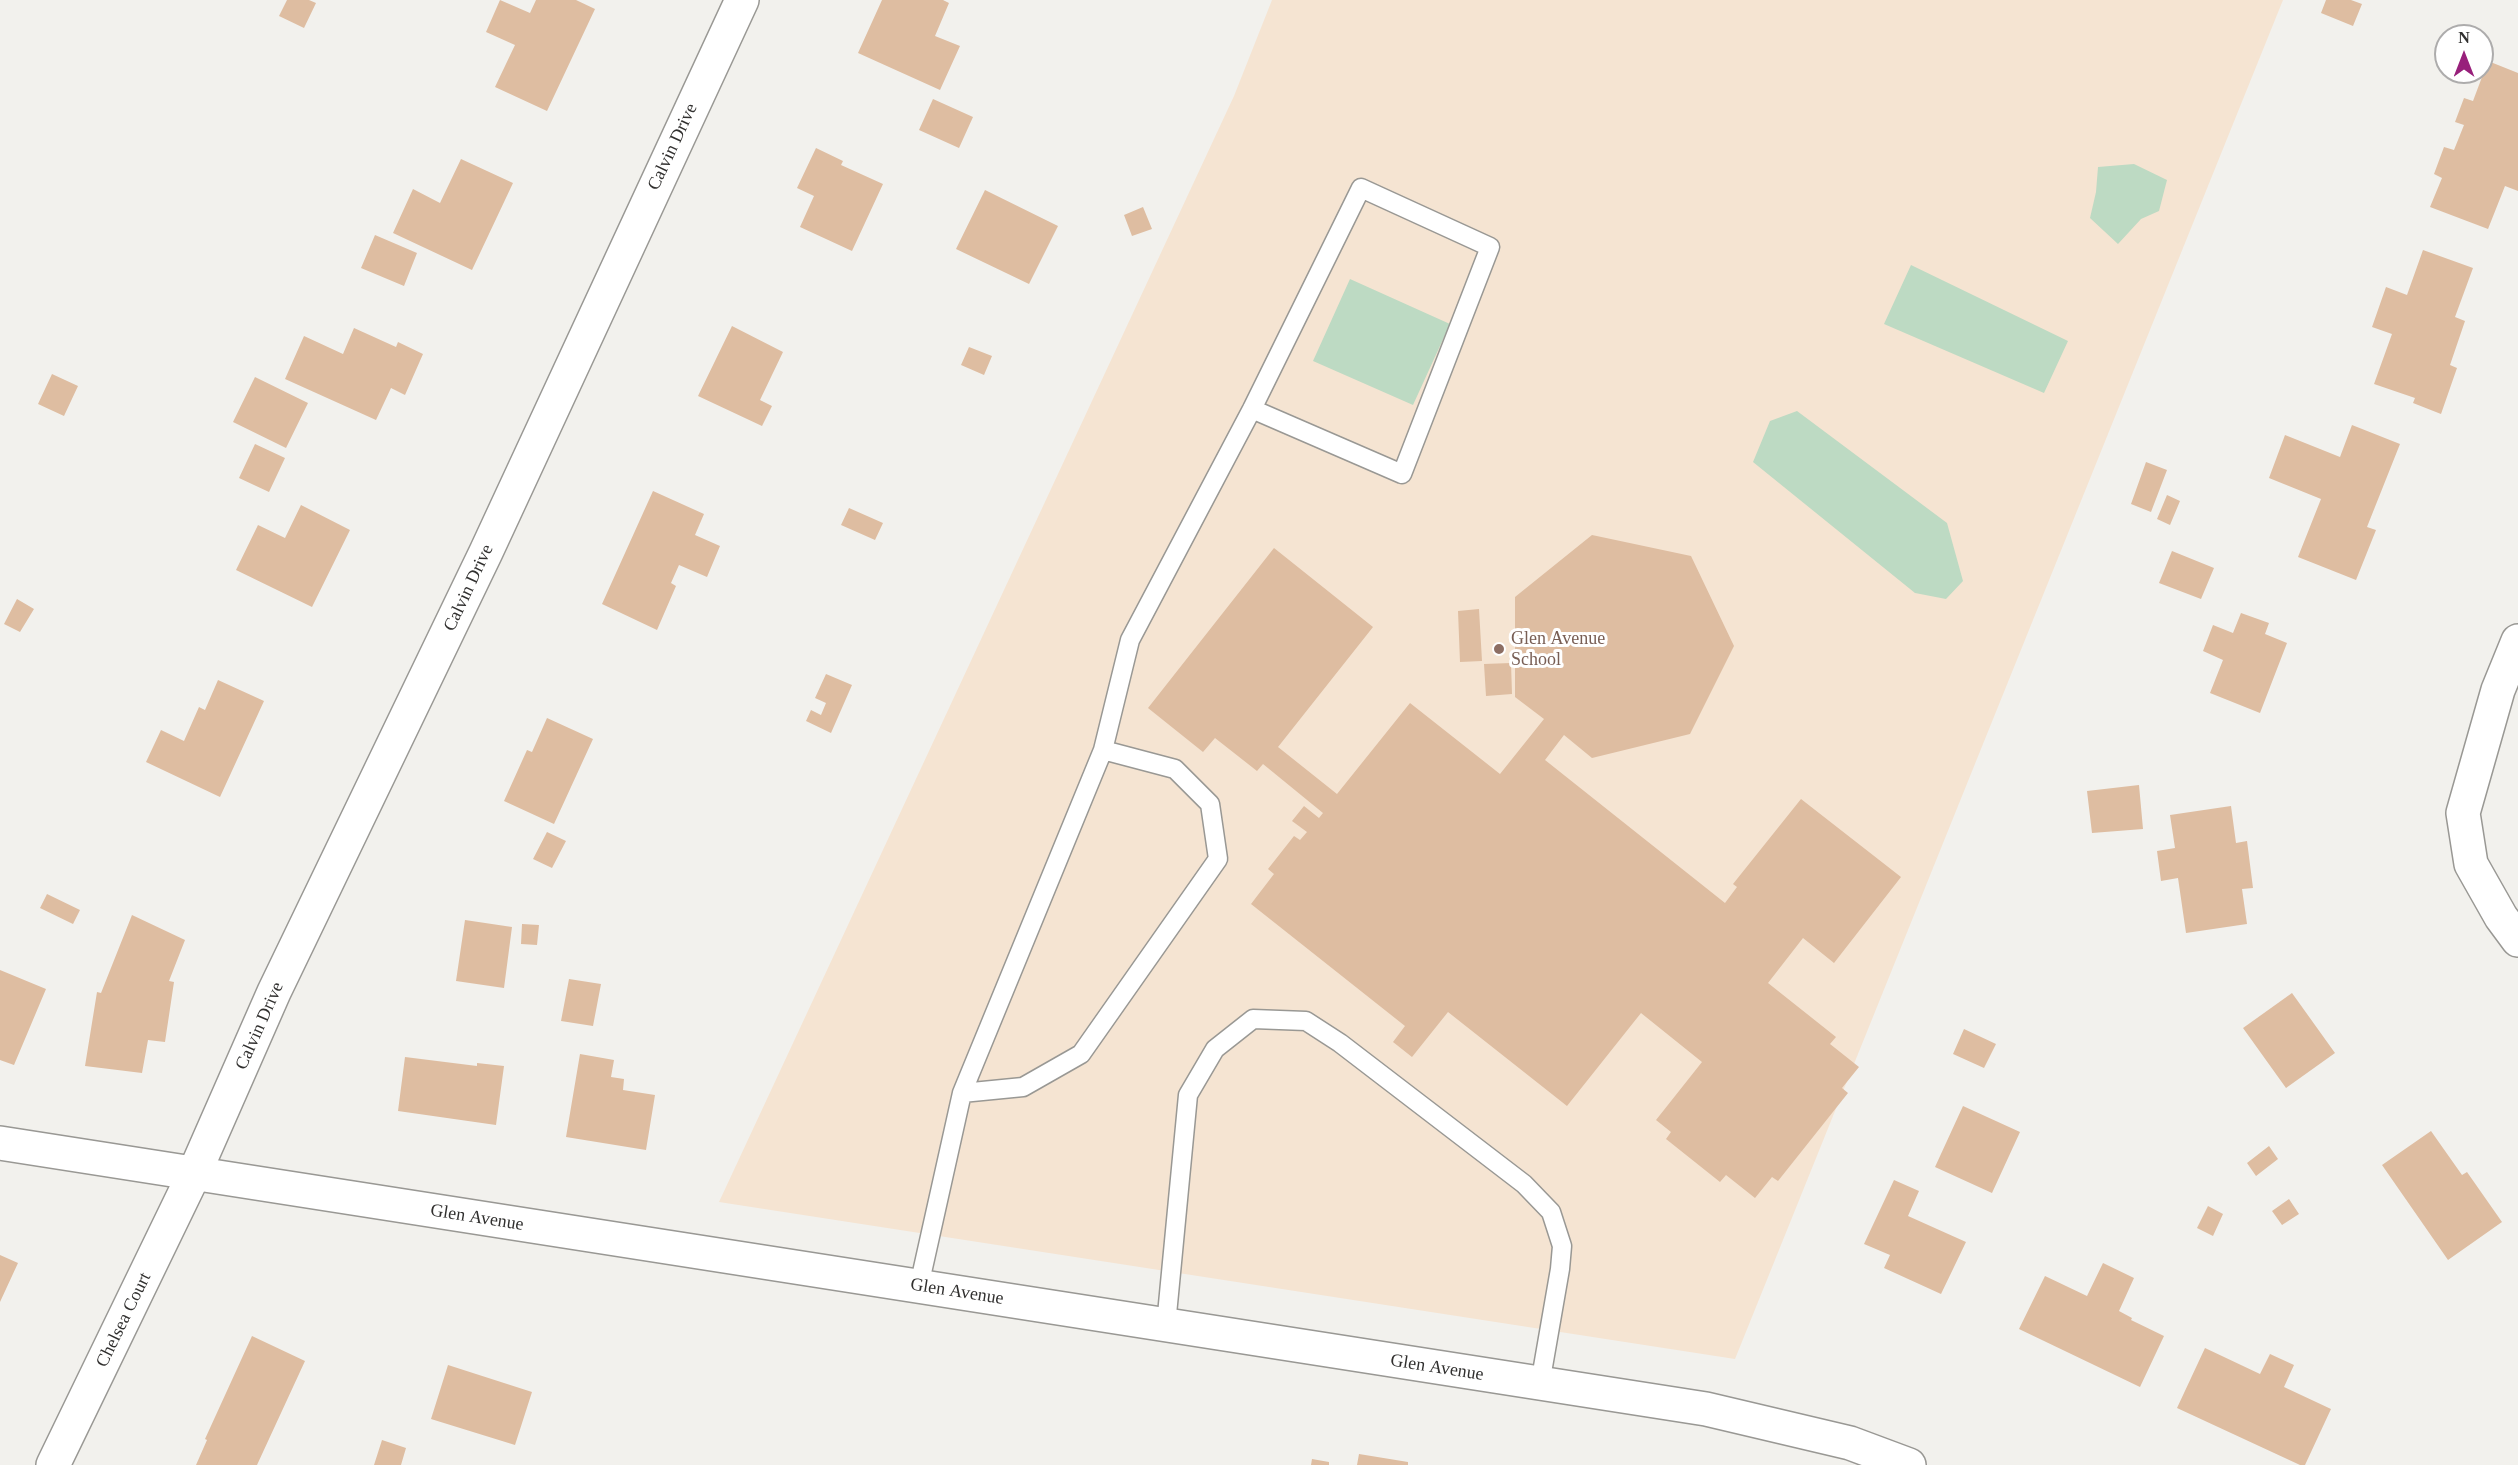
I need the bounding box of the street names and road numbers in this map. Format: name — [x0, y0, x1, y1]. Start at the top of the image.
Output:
street label: Calvin Drive — [643, 100, 703, 194]
street label: Calvin Drive — [439, 541, 499, 635]
street label: Calvin Drive — [231, 979, 289, 1073]
street label: Glen Avenue — [429, 1200, 525, 1236]
street label: Chelsea Court — [92, 1269, 156, 1371]
street label: Glen Avenue — [909, 1274, 1005, 1310]
street label: Glen Avenue — [1389, 1350, 1485, 1386]

